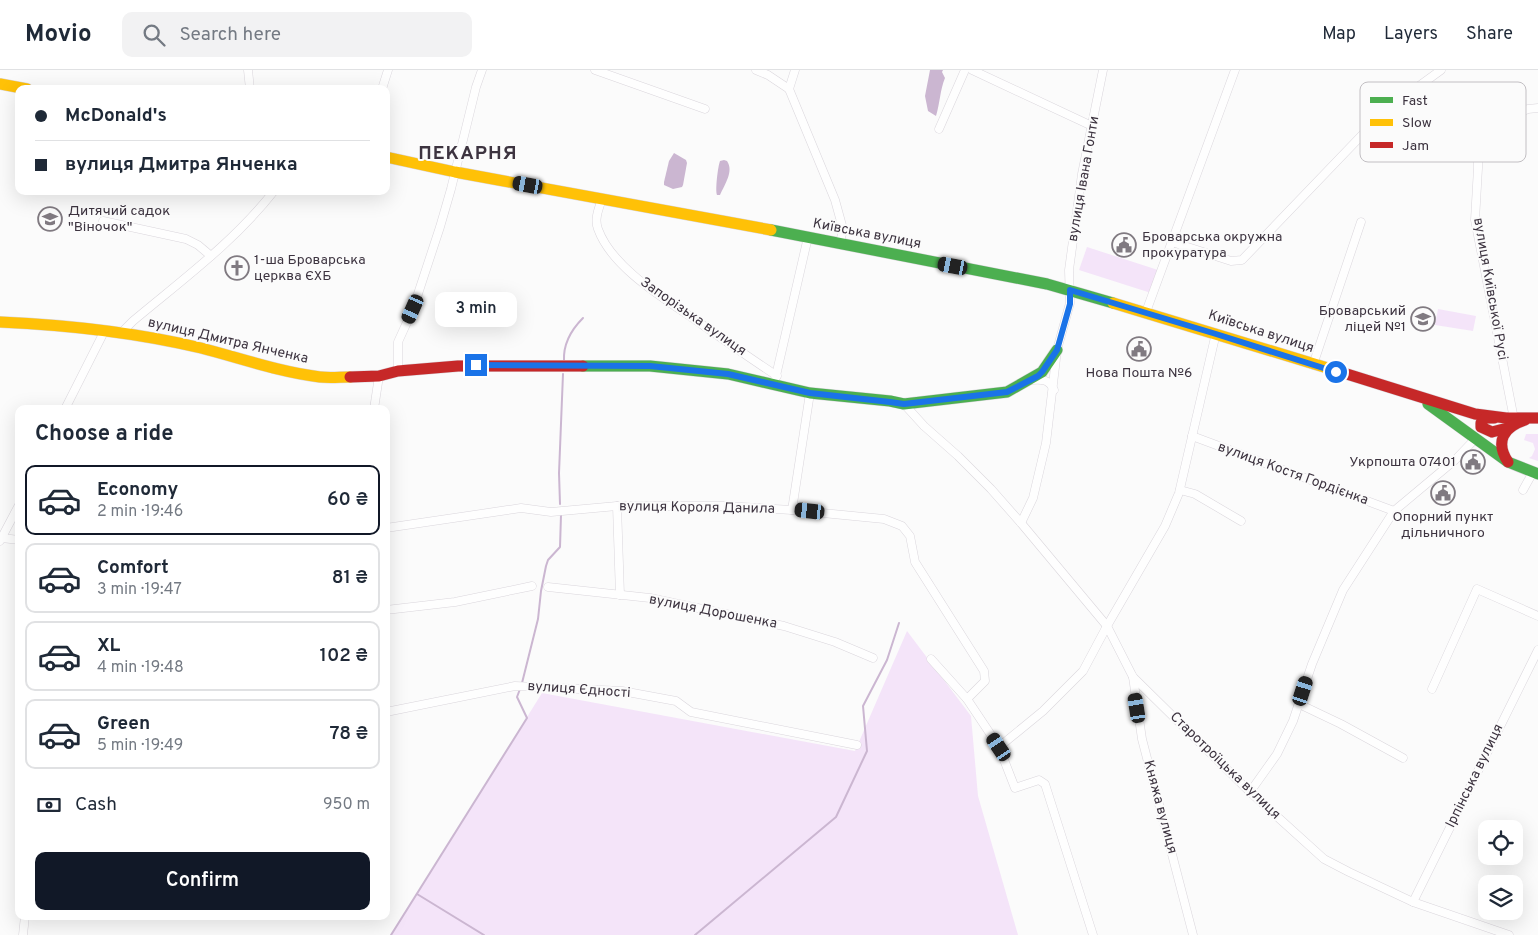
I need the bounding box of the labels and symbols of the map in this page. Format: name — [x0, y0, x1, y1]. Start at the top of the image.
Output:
legend — [1360, 82, 1526, 162]
text: Fast — [1402, 93, 1428, 110]
street label: вулиця Івана Гонти — [1065, 115, 1103, 243]
text: Slow — [1402, 115, 1432, 132]
text: Jam — [1402, 138, 1429, 155]
district label: ПЕКАРНЯ — [418, 142, 518, 166]
car — [511, 175, 544, 195]
place label: Дитячий садок "Віночок" — [68, 203, 170, 236]
school or university icon: Дитячий садок "Віночок" — [37, 206, 63, 232]
street label: Київська вулиця — [811, 215, 923, 253]
street label: вулиця Київської Русі — [1469, 216, 1511, 362]
place label: Броварська окружна прокуратура — [1142, 229, 1282, 262]
public building icon: Броварська окружна прокуратура — [1111, 232, 1137, 258]
place label: 1-ша Броварська церква ЄХБ — [254, 252, 366, 285]
church icon: 1-ша Броварська церква ЄХБ — [224, 255, 250, 281]
car — [936, 256, 969, 276]
street label: Запорізька вулиця — [637, 274, 749, 360]
car — [400, 292, 425, 326]
callout: 3 min — [435, 292, 517, 328]
place label: Броварський ліцей №1 — [1319, 303, 1406, 336]
school or university icon: Броварський ліцей №1 — [1410, 306, 1436, 332]
street label: Київська вулиця — [1206, 307, 1316, 357]
street label: вулиця Дмитра Янченка — [146, 314, 310, 368]
public building icon: Нова Пошта №6 — [1126, 336, 1152, 362]
route end — [465, 354, 487, 376]
route start — [1325, 361, 1347, 383]
place label: Нова Пошта №6 — [1086, 365, 1192, 382]
street label: вулиця Костя Гордієнка — [1215, 439, 1371, 509]
public building icon: Укрпошта 07401 — [1460, 449, 1486, 475]
place label: Укрпошта 07401 — [1349, 454, 1456, 471]
public building icon: Опорний пункт дільничного — [1430, 480, 1456, 506]
street label: вулиця Короля Данила — [619, 498, 775, 518]
car — [794, 502, 825, 520]
place label: Опорний пункт дільничного — [1393, 509, 1493, 542]
street label: вулиця Дорошенка — [648, 591, 778, 633]
car — [1291, 674, 1314, 708]
street label: вулиця Єдності — [527, 678, 631, 702]
car — [1127, 692, 1146, 724]
street label: Старотроїцька вулиця — [1166, 709, 1284, 823]
street label: Ірпінська вулиця — [1443, 721, 1507, 831]
car — [984, 730, 1013, 764]
street label: Княжа вулиця — [1139, 758, 1181, 856]

